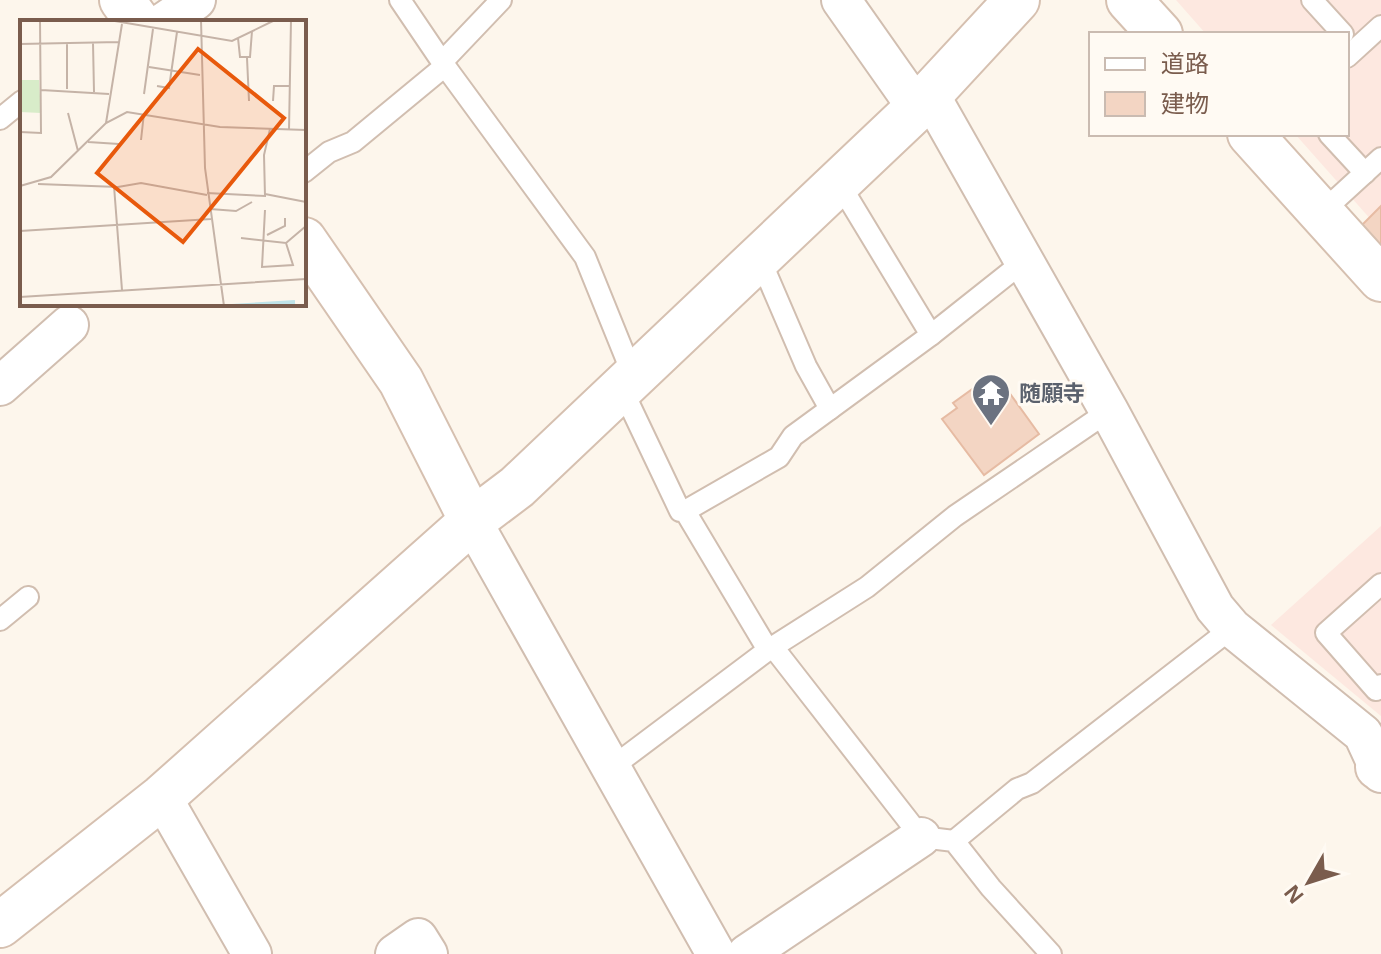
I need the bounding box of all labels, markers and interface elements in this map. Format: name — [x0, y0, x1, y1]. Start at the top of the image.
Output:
inset map — [20, 20, 306, 306]
legend — [1089, 32, 1349, 136]
text: 道路 — [1161, 50, 1209, 77]
text: 建物 — [1161, 90, 1209, 117]
temple icon: 随願寺 — [970, 372, 1012, 427]
place label: 随願寺 — [1019, 381, 1085, 406]
north arrow — [1269, 842, 1349, 922]
text: N — [1279, 880, 1309, 908]

